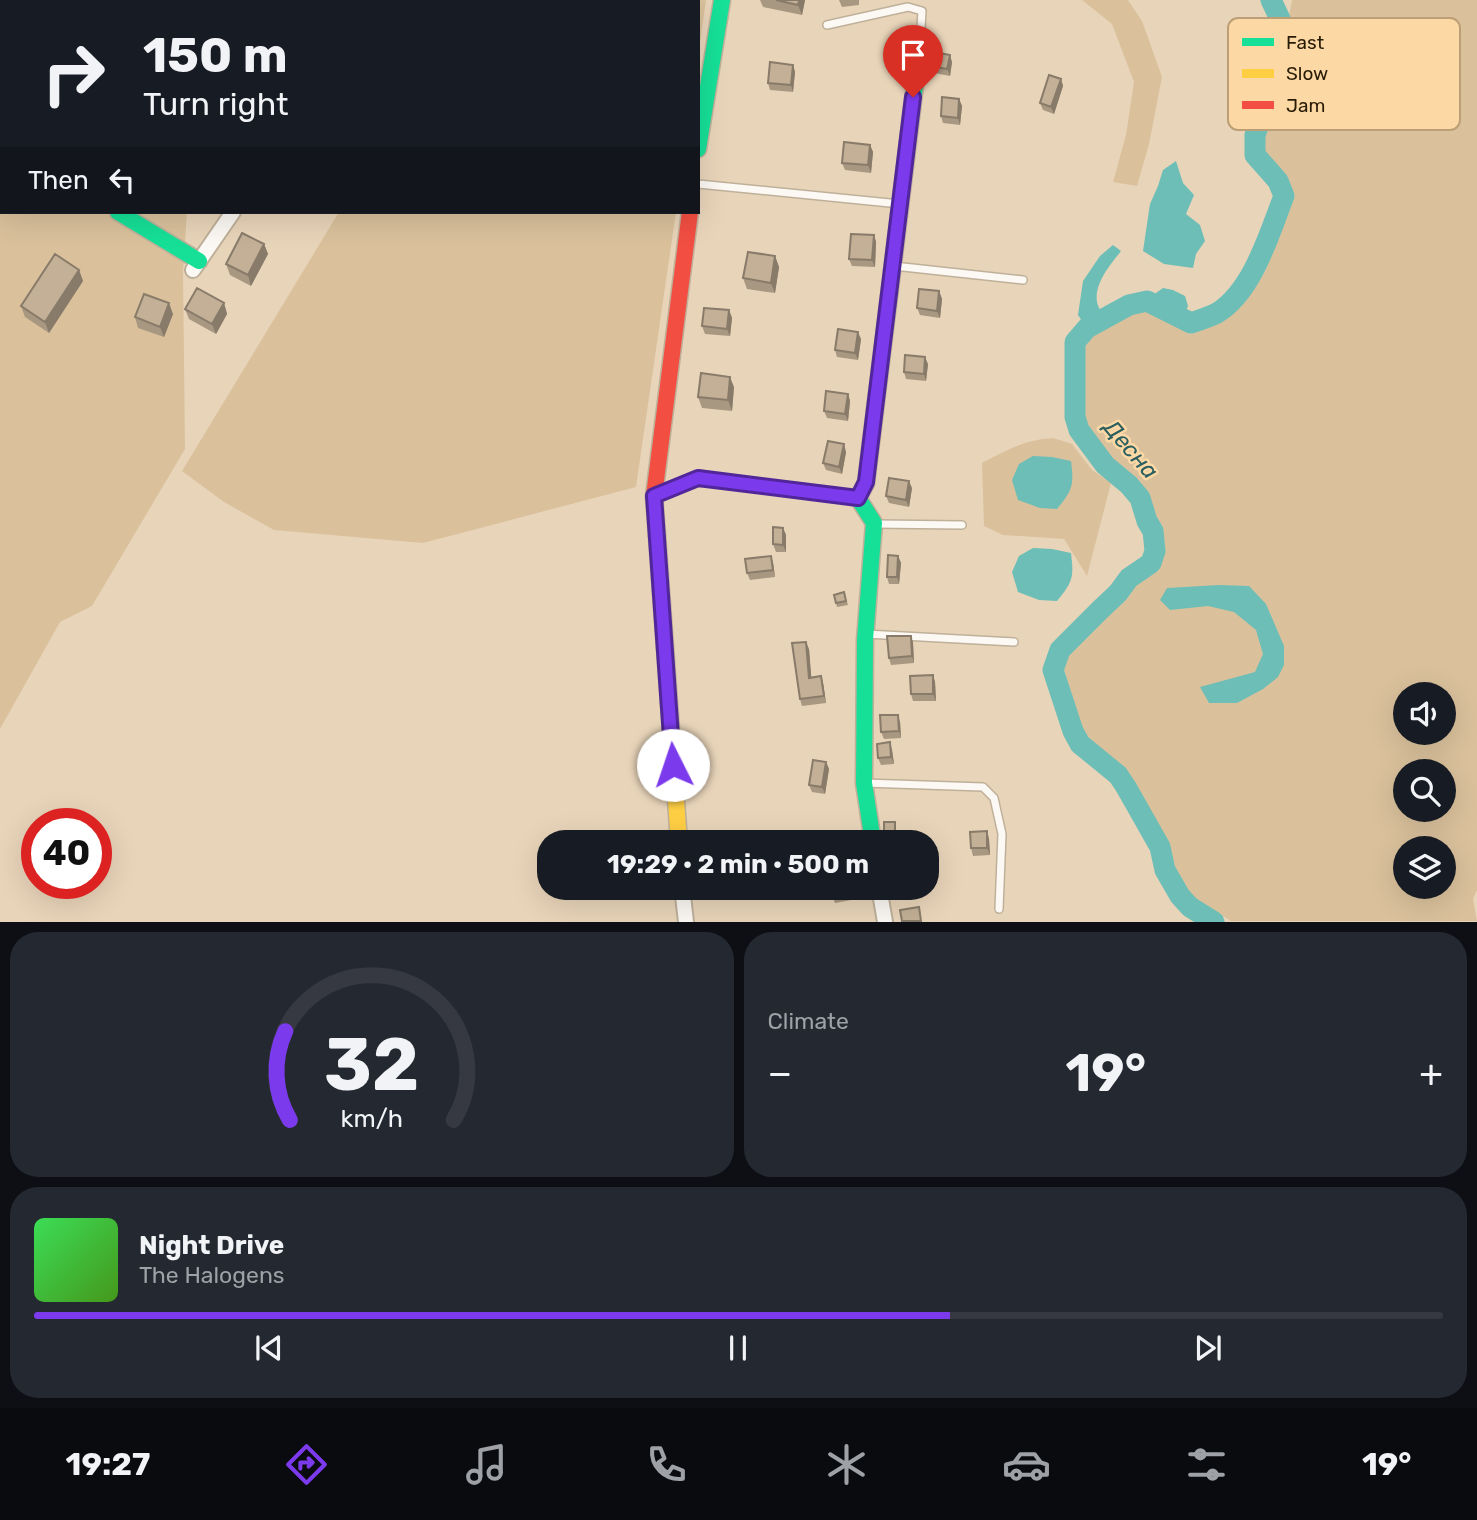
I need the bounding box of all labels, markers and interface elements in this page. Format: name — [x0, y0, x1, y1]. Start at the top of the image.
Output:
legend — [1228, 18, 1460, 130]
pin — [883, 25, 943, 97]
text: 150 m — [143, 26, 288, 84]
icon: right — [28, 28, 119, 119]
text: Fast — [1286, 31, 1325, 54]
icon: arrive — [894, 36, 932, 74]
text: Slow — [1286, 62, 1328, 85]
text: Turn right — [143, 85, 288, 123]
text: Jam — [1286, 94, 1325, 117]
icon: left — [103, 161, 141, 199]
text: Then — [28, 165, 89, 196]
water label: Десна — [1096, 412, 1164, 484]
map controls — [1393, 682, 1456, 899]
button: sound — [1393, 682, 1456, 745]
position arrow — [636, 728, 710, 802]
button: search — [1393, 759, 1456, 822]
speed limit sign: 40 — [21, 808, 112, 899]
button: layers — [1393, 836, 1456, 899]
text: 19:29 · 2 min · 500 m — [607, 849, 869, 880]
text: Climate — [768, 1007, 849, 1035]
text: 32 — [324, 1023, 419, 1109]
text: 19° — [1065, 1042, 1146, 1104]
text: − — [768, 1050, 792, 1096]
text: + — [1419, 1050, 1443, 1096]
text: km/h — [341, 1104, 403, 1133]
text: Night Drive — [139, 1230, 284, 1261]
text: The Halogens — [139, 1261, 285, 1289]
icon: previous — [250, 1329, 288, 1367]
icon: pause — [719, 1329, 757, 1367]
icon: next — [1189, 1329, 1227, 1367]
icon: directions — [282, 1440, 331, 1489]
icon: music — [462, 1440, 511, 1489]
icon: phone — [642, 1440, 691, 1489]
icon: climate — [822, 1440, 871, 1489]
icon: car — [1002, 1440, 1051, 1489]
icon: filters — [1182, 1440, 1231, 1489]
text: 19:27 — [66, 1445, 150, 1483]
text: 19° — [1362, 1445, 1411, 1483]

